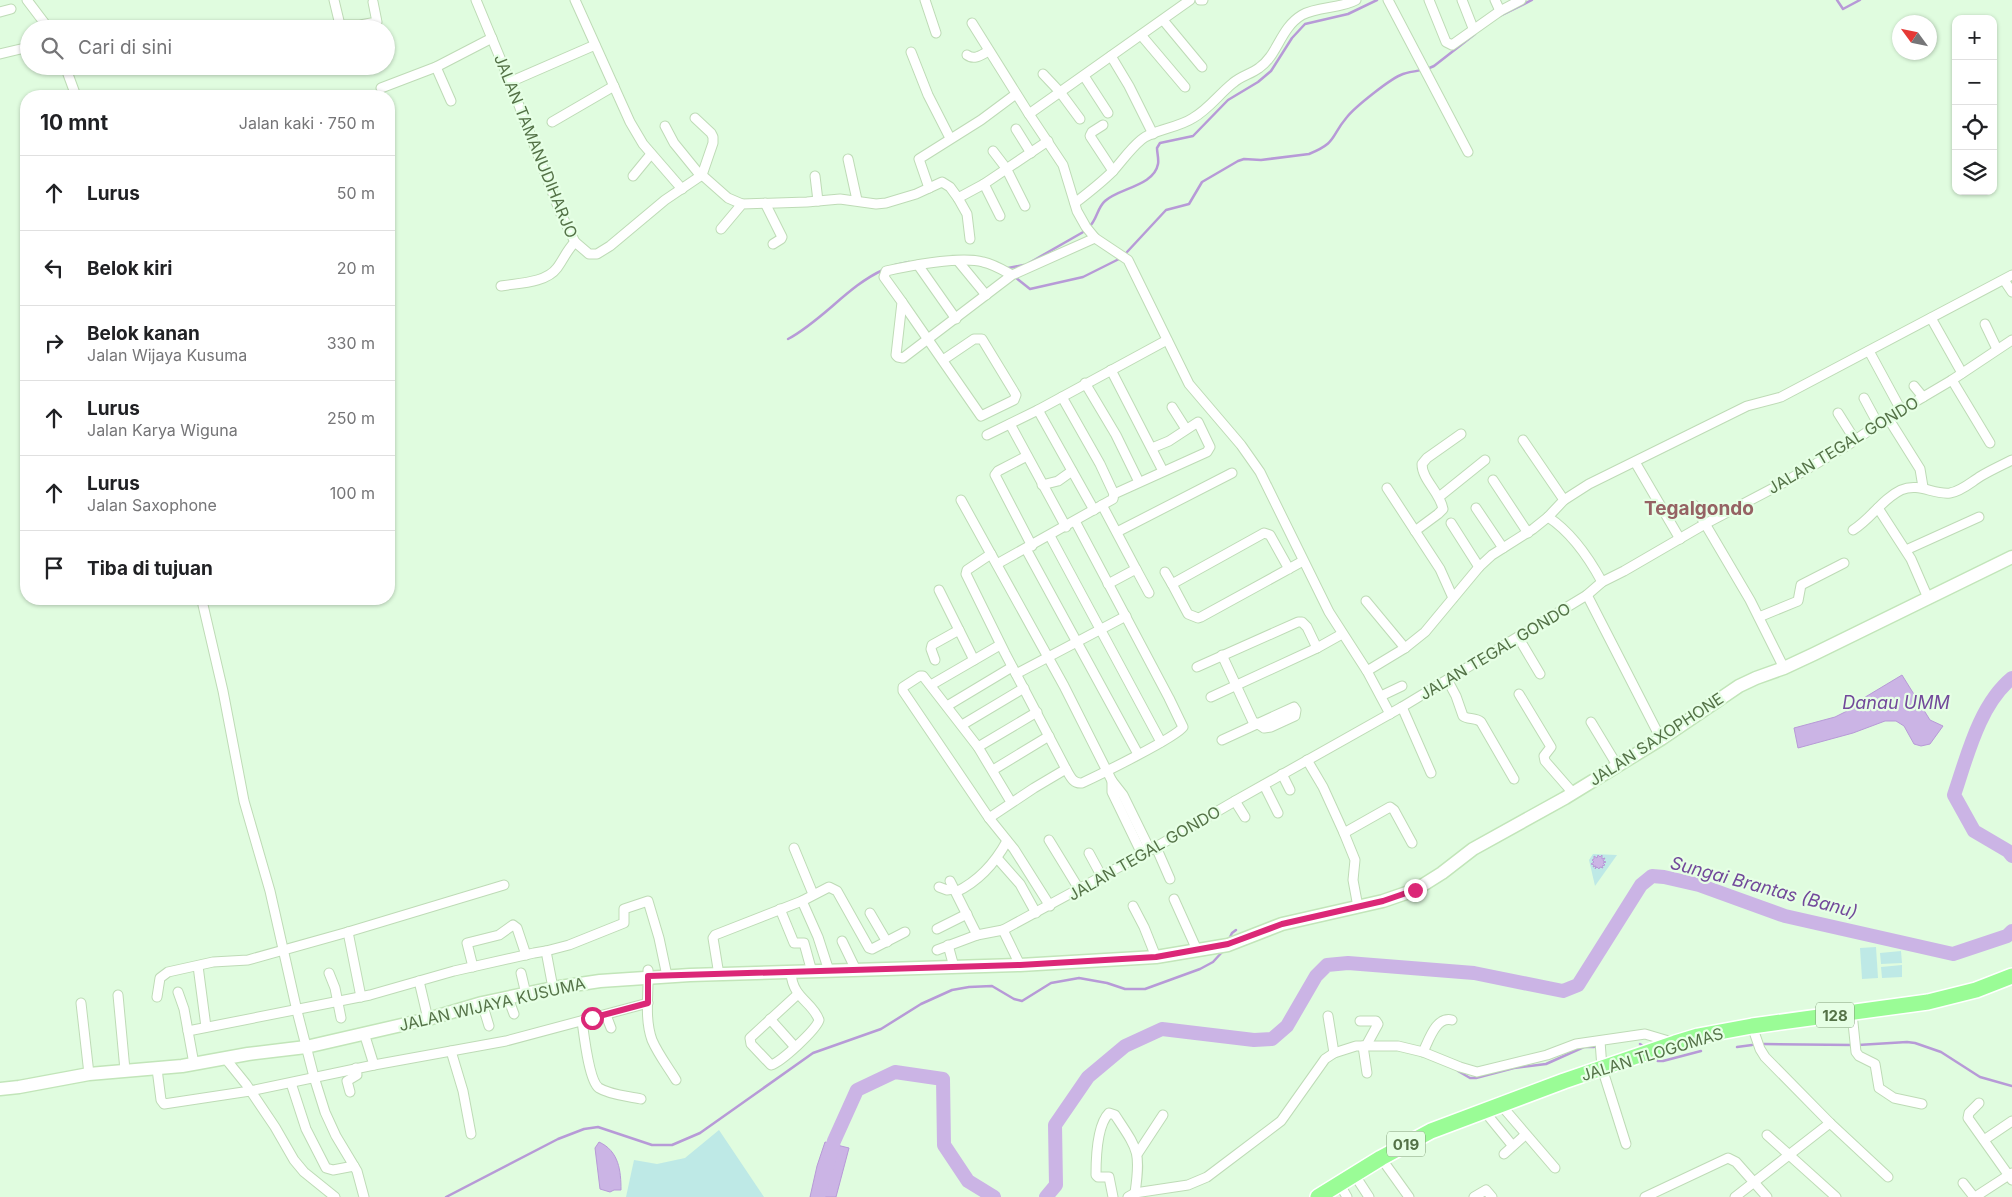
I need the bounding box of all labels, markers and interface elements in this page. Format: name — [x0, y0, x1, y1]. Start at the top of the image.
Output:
north arrow — [1892, 15, 1937, 60]
map controls — [1952, 15, 1997, 195]
button: + — [1952, 15, 1997, 60]
search box — [20, 20, 395, 75]
icon: search — [38, 34, 66, 62]
text: Cari di sini — [78, 36, 172, 59]
street label: JALAN TAMANUDIHARJO — [490, 51, 582, 241]
button: − — [1952, 60, 1997, 105]
button: locate — [1952, 105, 1997, 150]
text: 10 mnt — [40, 110, 108, 135]
text: Jalan kaki · 750 m — [239, 113, 375, 133]
button: layers — [1952, 150, 1997, 195]
icon: ahead — [40, 179, 68, 207]
text: Lurus — [87, 182, 140, 205]
text: 50 m — [337, 183, 375, 203]
icon: left — [40, 254, 68, 282]
text: Belok kiri — [87, 257, 172, 280]
text: 20 m — [337, 258, 375, 278]
text: Belok kanan — [87, 322, 200, 345]
icon: right — [40, 329, 68, 357]
text: 330 m — [327, 333, 375, 353]
text: Jalan Wijaya Kusuma — [87, 345, 247, 365]
street label: JALAN TEGAL GONDO — [1764, 392, 1922, 498]
text: Lurus — [87, 397, 140, 420]
icon: ahead — [40, 404, 68, 432]
text: 250 m — [327, 408, 375, 428]
text: Jalan Karya Wiguna — [87, 420, 238, 440]
text: Lurus — [87, 472, 140, 495]
icon: ahead — [40, 479, 68, 507]
text: 100 m — [330, 483, 375, 503]
text: Jalan Saxophone — [87, 495, 217, 515]
district label: Tegalgondo — [1644, 497, 1754, 520]
icon: arrive — [40, 554, 68, 582]
text: Tiba di tujuan — [87, 557, 213, 580]
street label: JALAN TEGAL GONDO — [1416, 598, 1574, 704]
street label: JALAN SAXOPHONE — [1585, 688, 1727, 790]
water label: Danau UMM — [1842, 692, 1950, 713]
street label: JALAN TEGAL GONDO — [1064, 801, 1224, 905]
water label: Sungai Brantas (Banu) — [1668, 852, 1860, 922]
route end — [1404, 879, 1427, 902]
street label: JALAN WIJAYA KUSUMA — [397, 973, 587, 1035]
road number: 128 — [1816, 1002, 1854, 1028]
route start — [581, 1007, 604, 1030]
street label: JALAN TLOGOMAS — [1579, 1023, 1725, 1085]
road number: 019 — [1387, 1132, 1425, 1156]

